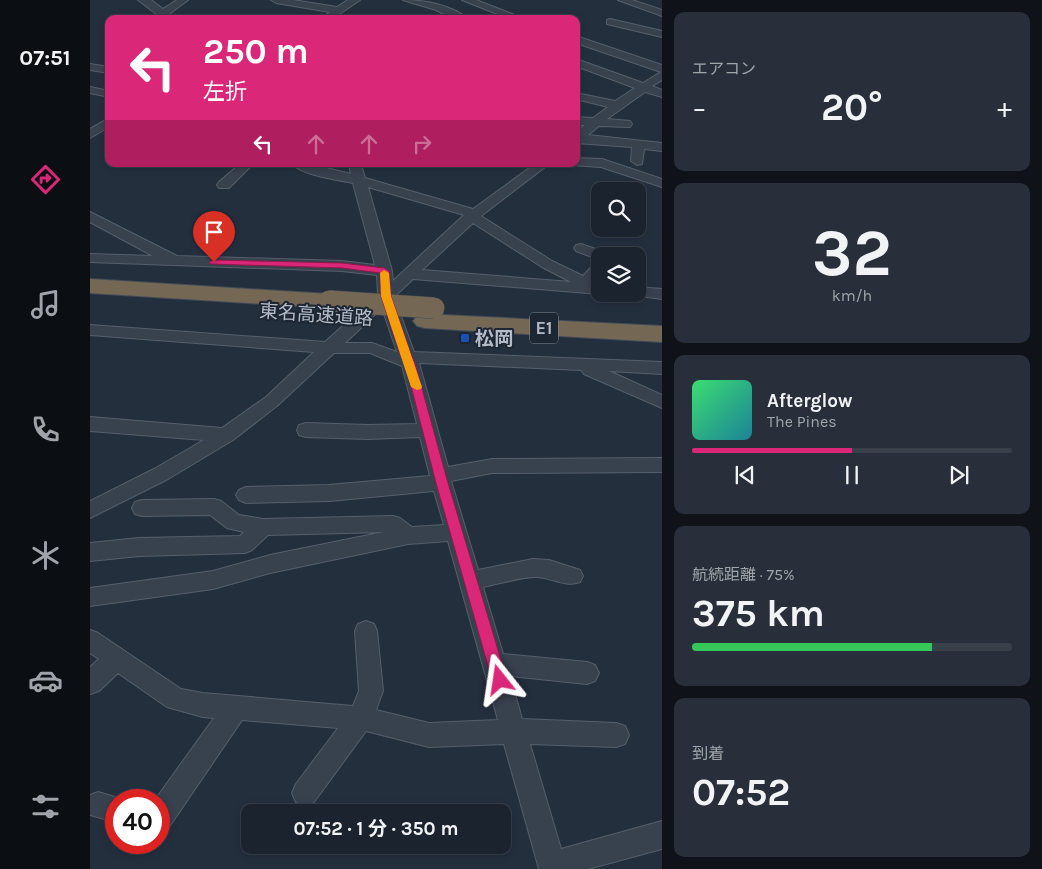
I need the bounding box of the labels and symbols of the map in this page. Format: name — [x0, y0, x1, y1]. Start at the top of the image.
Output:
pin — [193, 211, 235, 262]
street label: 東名高速道路 — [258, 300, 374, 330]
road number: E1 — [530, 312, 558, 343]
place label: 松岡 — [475, 328, 513, 350]
marker: 松岡 — [459, 332, 471, 344]
position arrow — [473, 653, 525, 705]
speed limit sign: 40 — [105, 789, 170, 854]

